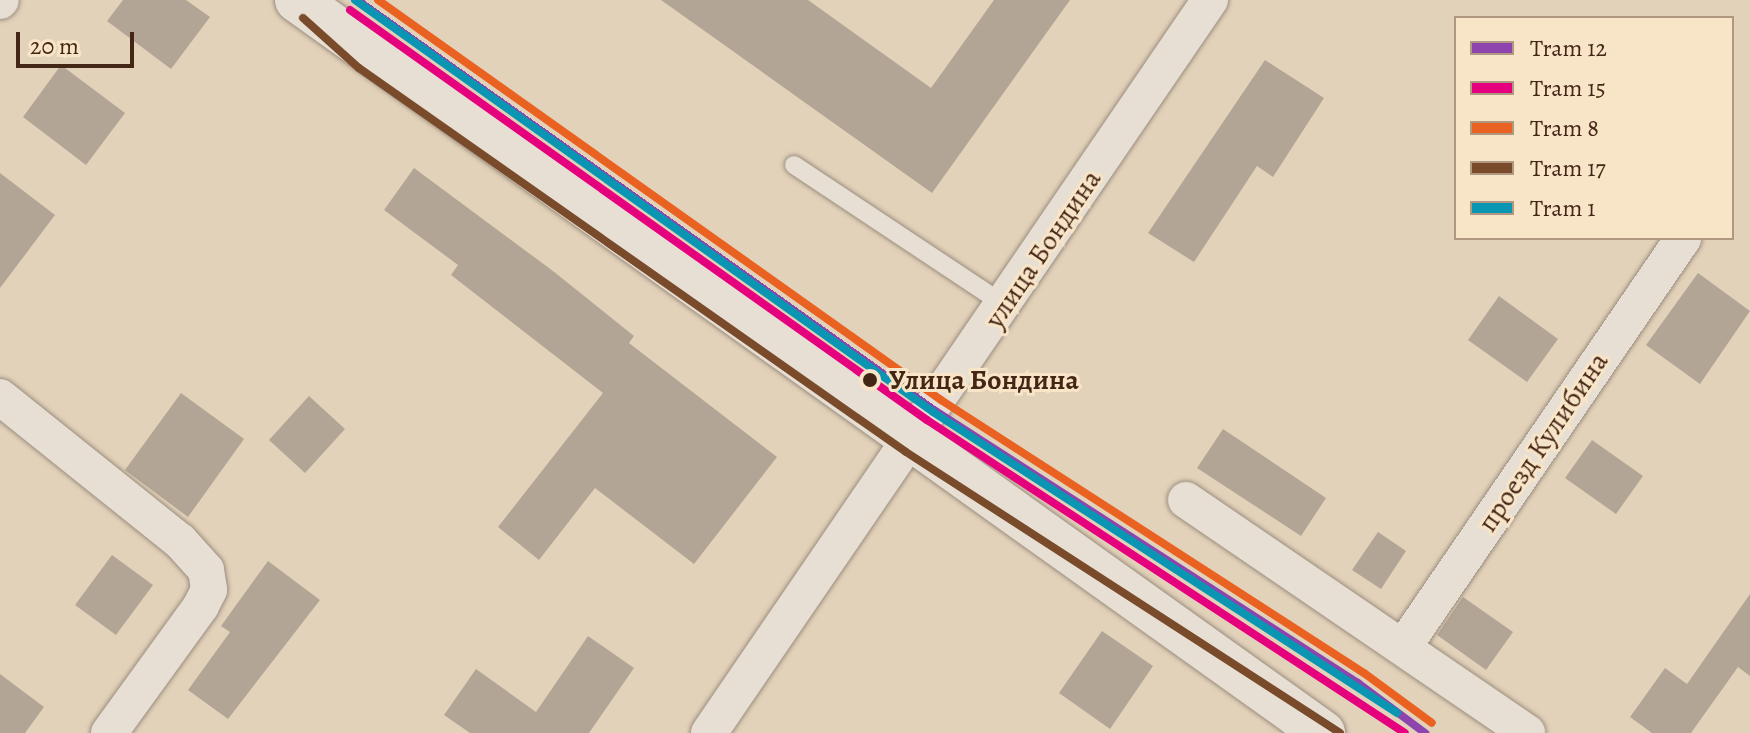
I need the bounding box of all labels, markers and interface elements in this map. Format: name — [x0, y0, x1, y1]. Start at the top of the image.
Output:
scale bar — [20, 16, 138, 66]
legend — [1454, 16, 1734, 240]
text: 20 m — [30, 30, 79, 62]
text: Tram 12 — [1530, 32, 1607, 64]
text: Tram 15 — [1530, 72, 1606, 104]
text: Tram 8 — [1530, 112, 1599, 144]
text: Tram 17 — [1530, 152, 1606, 184]
street label: улица Бондина — [978, 164, 1108, 334]
text: Tram 1 — [1530, 192, 1595, 224]
street label: проезд Кулибина — [1471, 346, 1615, 538]
place label: Улица Бондина — [889, 363, 1079, 397]
marker: Улица Бондина — [858, 368, 882, 392]

